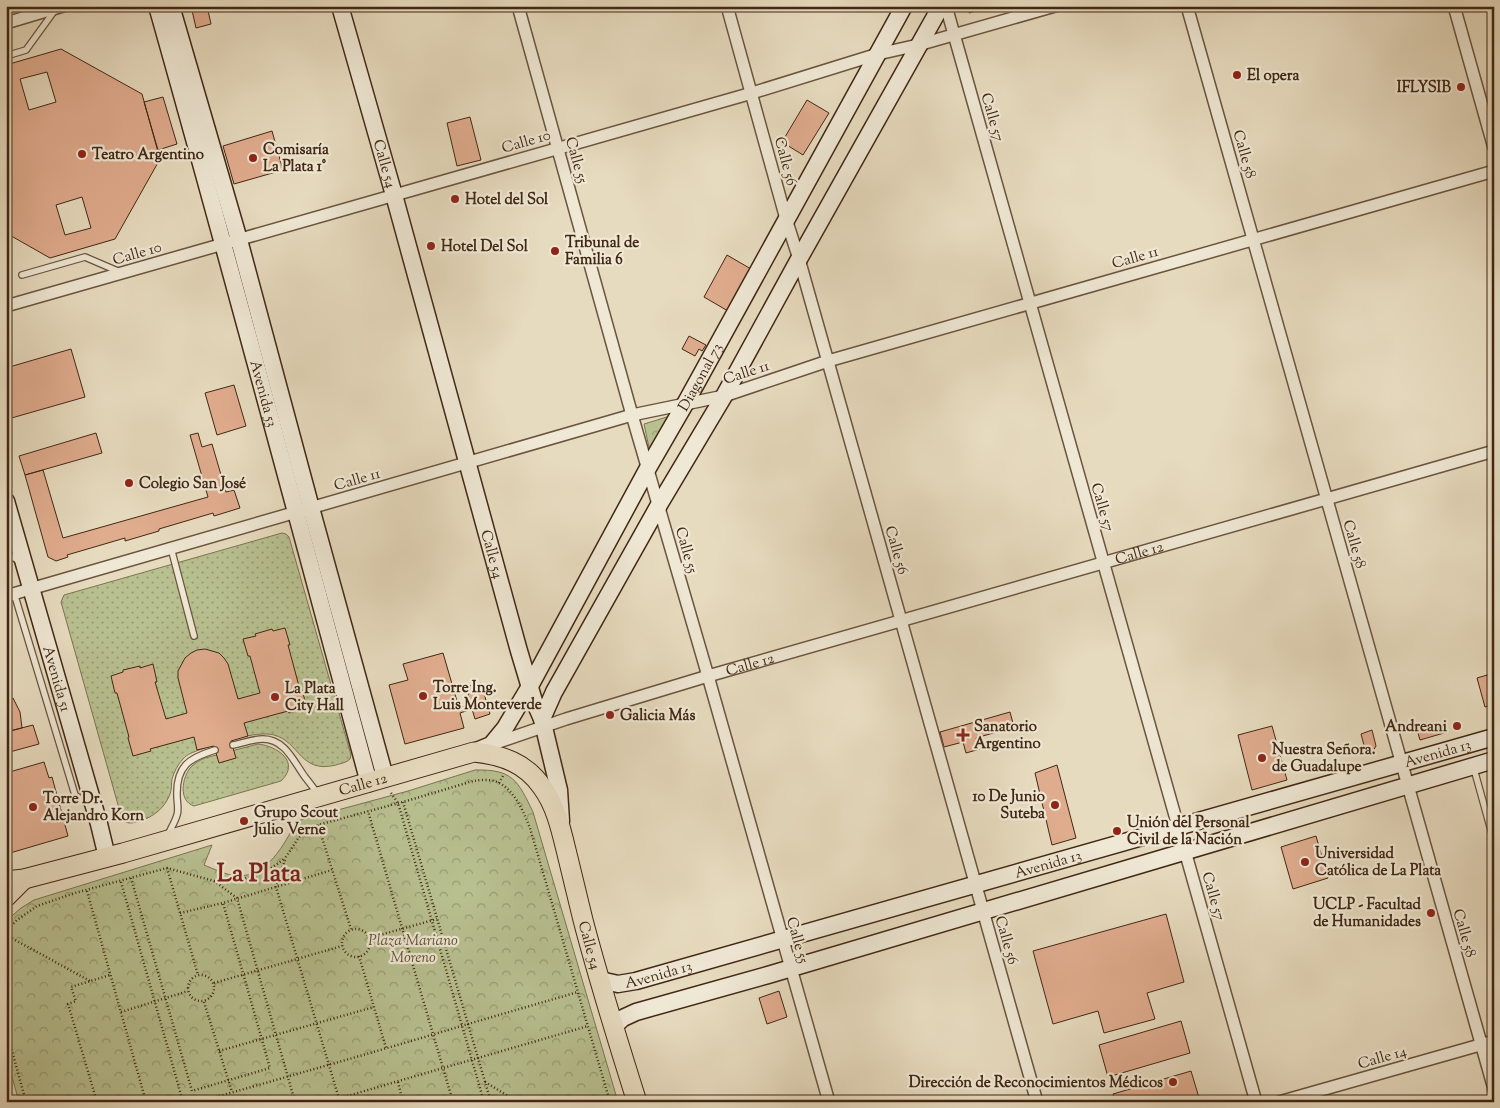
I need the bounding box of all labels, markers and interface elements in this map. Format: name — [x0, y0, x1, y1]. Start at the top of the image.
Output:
place label: El opera — [1247, 66, 1299, 87]
marker: El opera — [1231, 69, 1243, 81]
place label: IFLYSIB — [1397, 78, 1452, 99]
marker: IFLYSIB — [1455, 81, 1467, 93]
street label: Calle 57 — [975, 91, 1009, 145]
street label: Calle 10 — [499, 125, 553, 159]
street label: Calle 58 — [1227, 128, 1261, 181]
street label: Calle 55 — [559, 135, 592, 186]
street label: Calle 56 — [768, 135, 801, 188]
street label: Calle 54 — [367, 137, 401, 191]
place label: Comisaría La Plata 1° — [263, 140, 329, 178]
place label: Teatro Argentino — [92, 145, 204, 166]
marker: Teatro Argentino — [76, 148, 88, 160]
marker: Comisaría La Plata 1° — [247, 152, 259, 164]
place label: Hotel del Sol — [465, 190, 549, 211]
marker: Hotel del Sol — [449, 193, 461, 205]
place label: Tribunal de Familia 6 — [565, 233, 639, 271]
street label: Calle 10 — [110, 237, 164, 271]
place label: Hotel Del Sol — [441, 237, 529, 258]
marker: Hotel Del Sol — [425, 240, 437, 252]
street label: Calle 11 — [1110, 242, 1161, 275]
marker: Tribunal de Familia 6 — [549, 245, 561, 257]
street label: Diagonal 73 — [674, 340, 729, 416]
street label: Calle 11 — [721, 356, 772, 391]
street label: Avenida 53 — [243, 358, 282, 430]
street label: Calle 11 — [332, 464, 383, 497]
place label: Colegio San José — [139, 474, 246, 495]
marker: Colegio San José — [123, 477, 135, 489]
street label: Calle 57 — [1085, 481, 1119, 535]
street label: Calle 58 — [1337, 518, 1371, 571]
street label: Calle 56 — [879, 524, 913, 577]
street label: Calle 55 — [669, 525, 702, 576]
street label: Calle 54 — [474, 528, 508, 582]
street label: Calle 12 — [1113, 537, 1166, 571]
street label: Avenida 51 — [36, 644, 75, 715]
street label: Calle 12 — [724, 649, 777, 682]
place label: Torre Ing. Luis Monteverde — [433, 678, 542, 716]
place label: La Plata City Hall — [285, 679, 345, 717]
marker: Torre Ing. Luis Monteverde — [417, 690, 429, 702]
marker: La Plata City Hall — [269, 691, 281, 703]
place label: Galicia Más — [620, 706, 695, 727]
marker: Galicia Más — [604, 709, 616, 721]
place label: Sanatorio Argentino — [974, 717, 1041, 755]
place label: Andreani — [1385, 717, 1448, 738]
marker: Andreani — [1451, 720, 1463, 732]
marker: Sanatorio Argentino — [956, 728, 970, 742]
street label: Avenida 13 — [1402, 735, 1474, 774]
place label: Nuestra Señora. de Guadalupe — [1272, 740, 1376, 778]
marker: Nuestra Señora. de Guadalupe — [1256, 752, 1268, 764]
street label: Calle 12 — [337, 769, 390, 802]
place label: 10 De Junio Suteba — [973, 787, 1045, 825]
place label: Torre Dr. Alejandro Korn — [43, 789, 144, 827]
marker: 10 De Junio Suteba — [1049, 799, 1061, 811]
marker: Torre Dr. Alejandro Korn — [27, 801, 39, 813]
place label: Grupo Scout Julio Verne — [253, 803, 339, 841]
place label: Unión del Personal Civil de la Nación — [1127, 813, 1250, 851]
marker: Grupo Scout Julio Verne — [238, 815, 250, 827]
marker: Unión del Personal Civil de la Nación — [1111, 825, 1123, 837]
place label: Universidad Católica de La Plata — [1315, 844, 1441, 882]
street label: Avenida 13 — [1013, 846, 1084, 885]
marker: Universidad Católica de La Plata — [1299, 856, 1311, 868]
district label: La Plata — [217, 857, 302, 893]
street label: Calle 57 — [1196, 870, 1230, 924]
place label: UCLP - Facultad de Humanidades — [1313, 895, 1422, 933]
marker: UCLP - Facultad de Humanidades — [1425, 907, 1437, 919]
street label: Calle 58 — [1447, 907, 1481, 960]
street label: Calle 56 — [989, 914, 1023, 967]
street label: Calle 55 — [780, 915, 813, 966]
street label: Calle 54 — [572, 919, 605, 973]
park label: Plaza Mariano Moreno — [368, 931, 458, 969]
street label: Avenida 13 — [624, 957, 695, 995]
street label: Calle 14 — [1356, 1041, 1410, 1075]
place label: Dirección de Reconocimientos Médicos — [909, 1073, 1163, 1094]
marker: Dirección de Reconocimientos Médicos — [1167, 1076, 1179, 1088]

